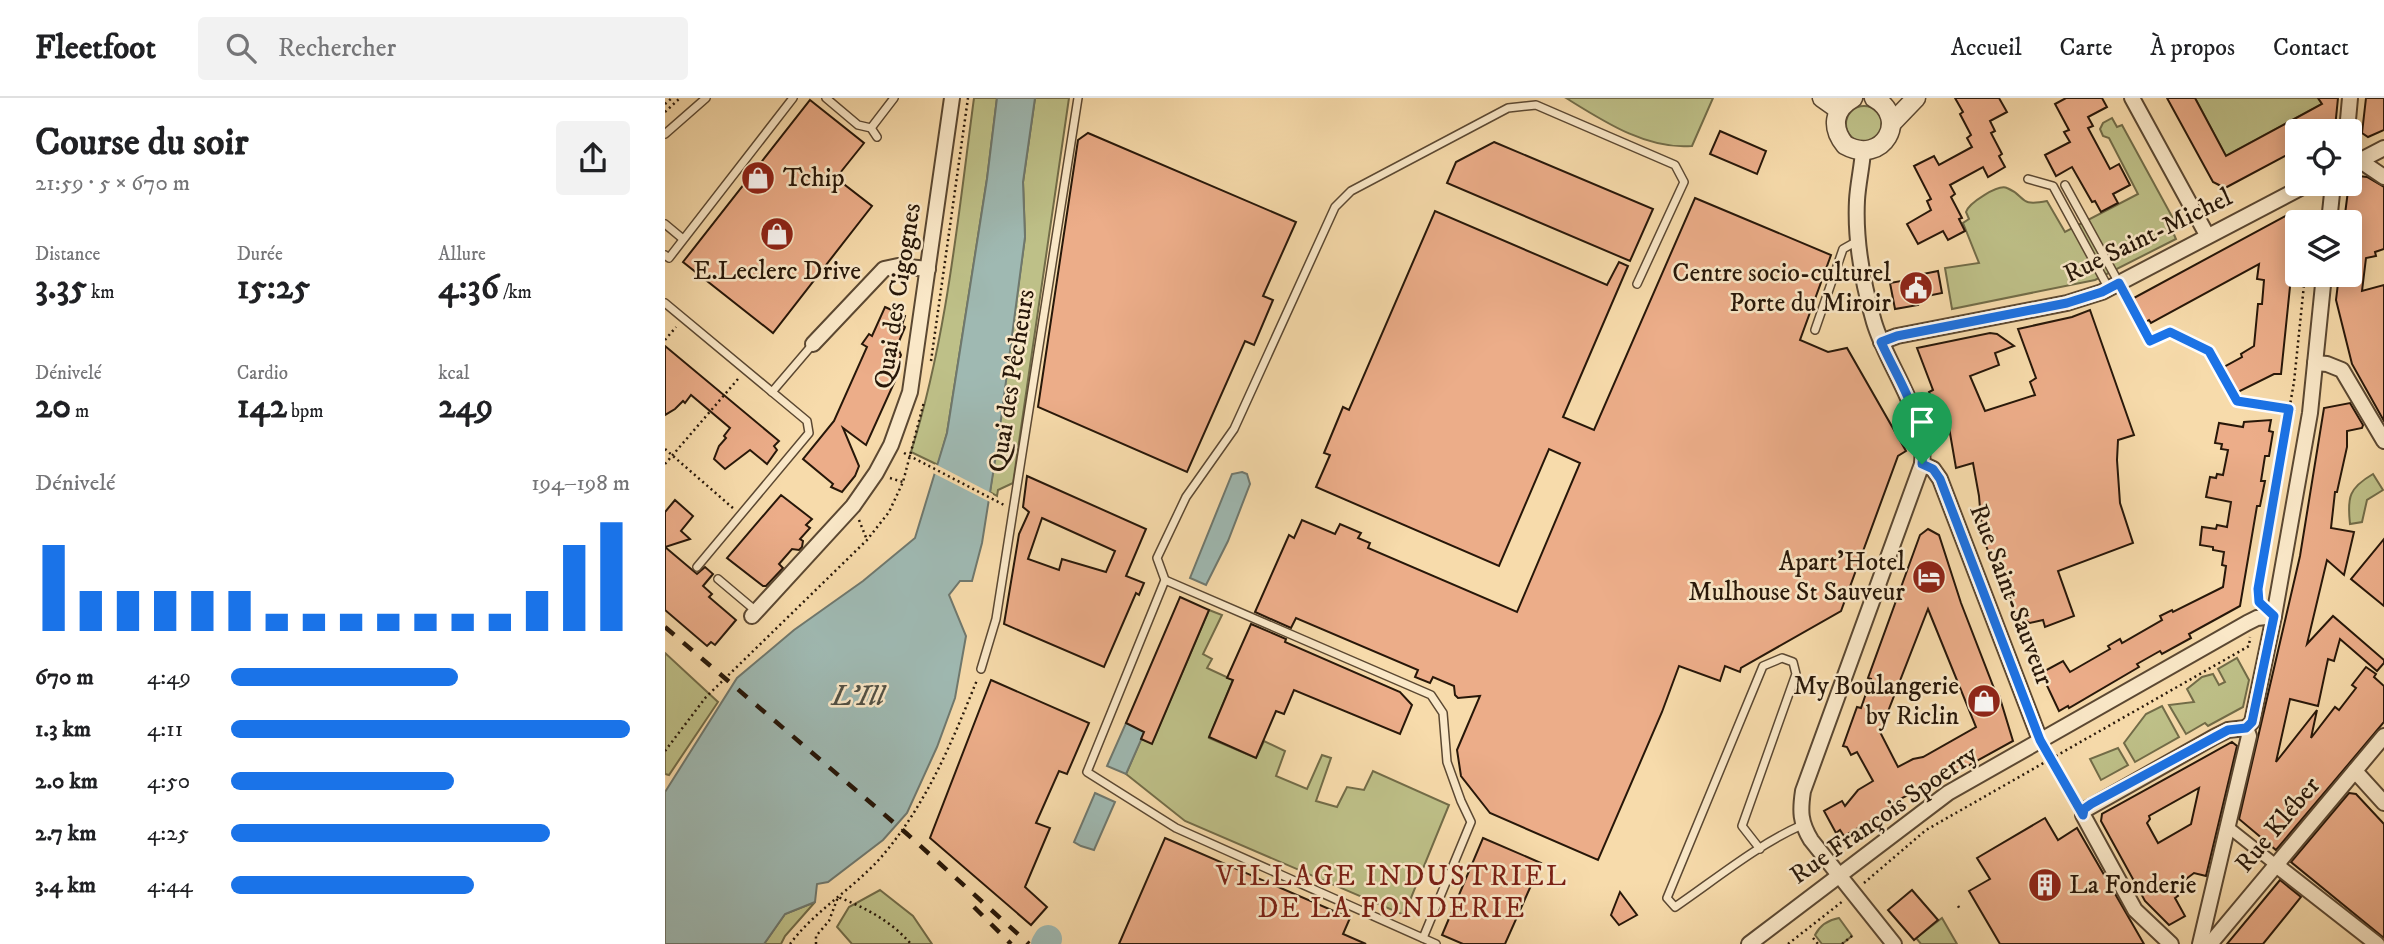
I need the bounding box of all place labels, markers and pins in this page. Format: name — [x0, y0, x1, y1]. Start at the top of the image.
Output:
shop icon: Tchip — [739, 159, 777, 197]
place label: Tchip — [783, 162, 845, 195]
shop icon: E.Leclerc Drive — [758, 215, 796, 253]
place label: E.Leclerc Drive — [693, 255, 861, 288]
place label: Centre socio-culturel Porte du Miroir — [1672, 257, 1891, 320]
public building icon: Centre socio-culturel Porte du Miroir — [1897, 269, 1935, 307]
pin — [1892, 392, 1952, 464]
place label: Apart'Hotel Mulhouse St Sauveur — [1688, 546, 1905, 609]
hotel icon: Apart'Hotel Mulhouse St Sauveur — [1910, 558, 1948, 596]
place label: My Boulangerie by Riclin — [1793, 670, 1959, 733]
shop icon: My Boulangerie by Riclin — [1965, 682, 2003, 720]
building icon: La Fonderie — [2026, 866, 2064, 904]
place label: La Fonderie — [2069, 869, 2196, 902]

